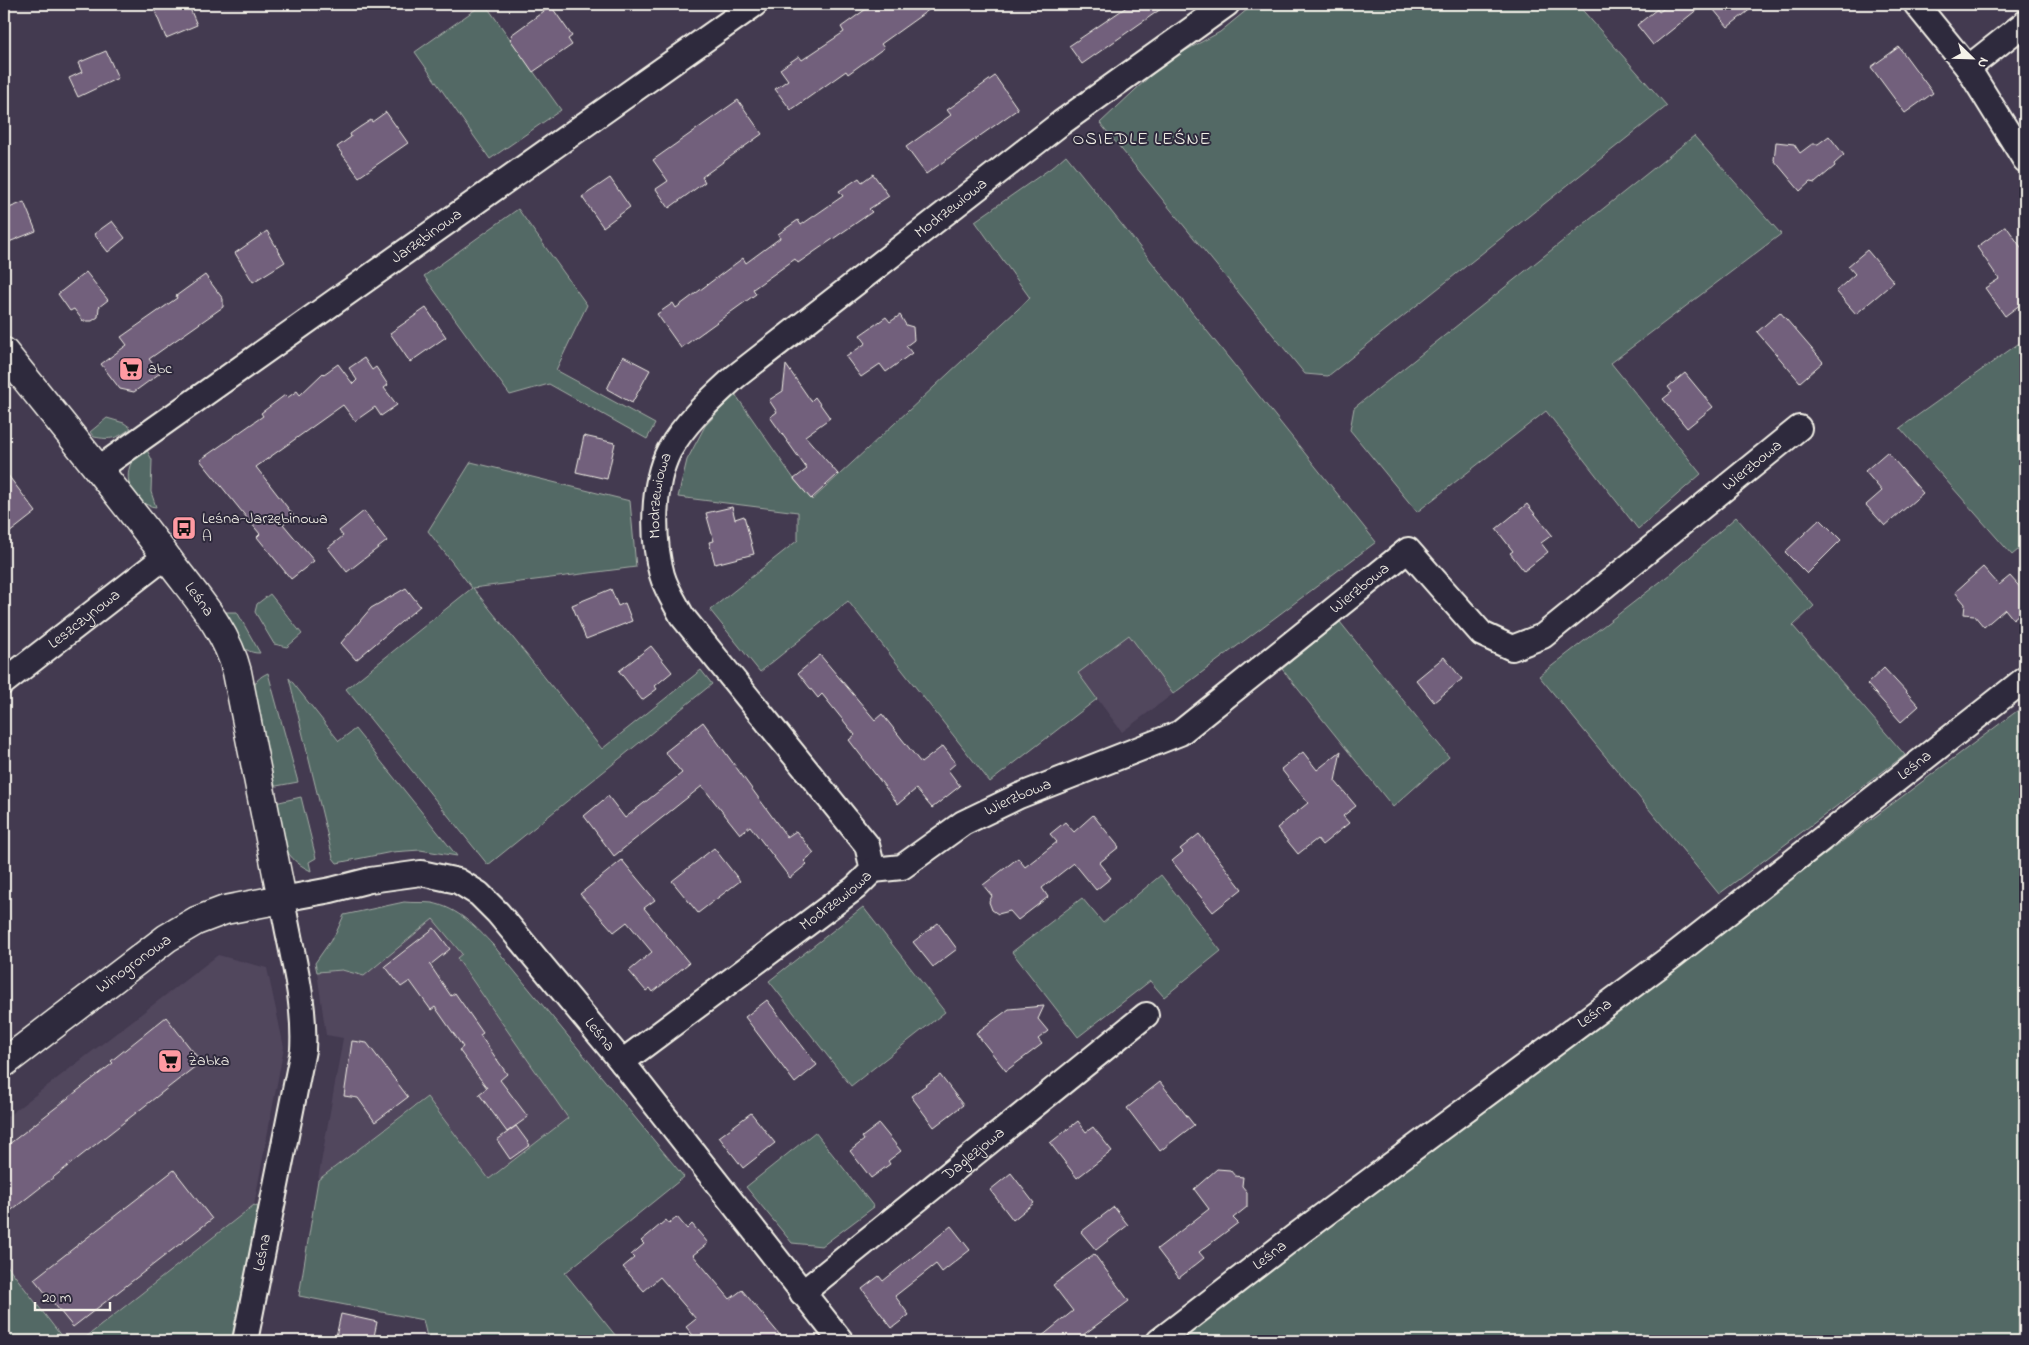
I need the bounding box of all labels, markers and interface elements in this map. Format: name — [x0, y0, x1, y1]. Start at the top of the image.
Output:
north arrow — [1946, 32, 1996, 82]
text: N — [1971, 54, 1994, 71]
district label: OSIEDLE LEŚNE — [1073, 127, 1211, 153]
street label: Modrzewiowa — [910, 172, 993, 245]
street label: Jarzębinowa — [386, 203, 467, 270]
supermarket icon: abc — [118, 356, 144, 382]
place label: abc — [148, 357, 173, 381]
street label: Wierzbowa — [1717, 434, 1788, 497]
street label: Modrzewiowa — [643, 449, 679, 539]
place label: Leśna-Jarzębinowa A — [202, 507, 328, 549]
bus stop icon: Leśna-Jarzębinowa A — [171, 515, 197, 541]
street label: Wierzbowa — [1325, 557, 1395, 620]
street label: Leśna — [178, 577, 220, 622]
street label: Leszczynowa — [43, 583, 126, 655]
street label: Leśna — [1893, 745, 1937, 787]
street label: Wierzbowa — [980, 772, 1055, 823]
street label: Modrzewiowa — [795, 865, 878, 937]
street label: Winogronowa — [91, 928, 177, 1000]
street label: Leśna — [1572, 993, 1617, 1035]
street label: Leśna — [578, 1013, 621, 1057]
supermarket icon: Żabka — [157, 1048, 183, 1074]
place label: Żabka — [188, 1049, 229, 1073]
street label: Daglezjowa — [937, 1121, 1010, 1187]
street label: Leśna — [247, 1232, 278, 1274]
street label: Leśna — [1248, 1235, 1292, 1277]
scale bar — [35, 1280, 110, 1312]
text: 20 m — [42, 1287, 72, 1309]

